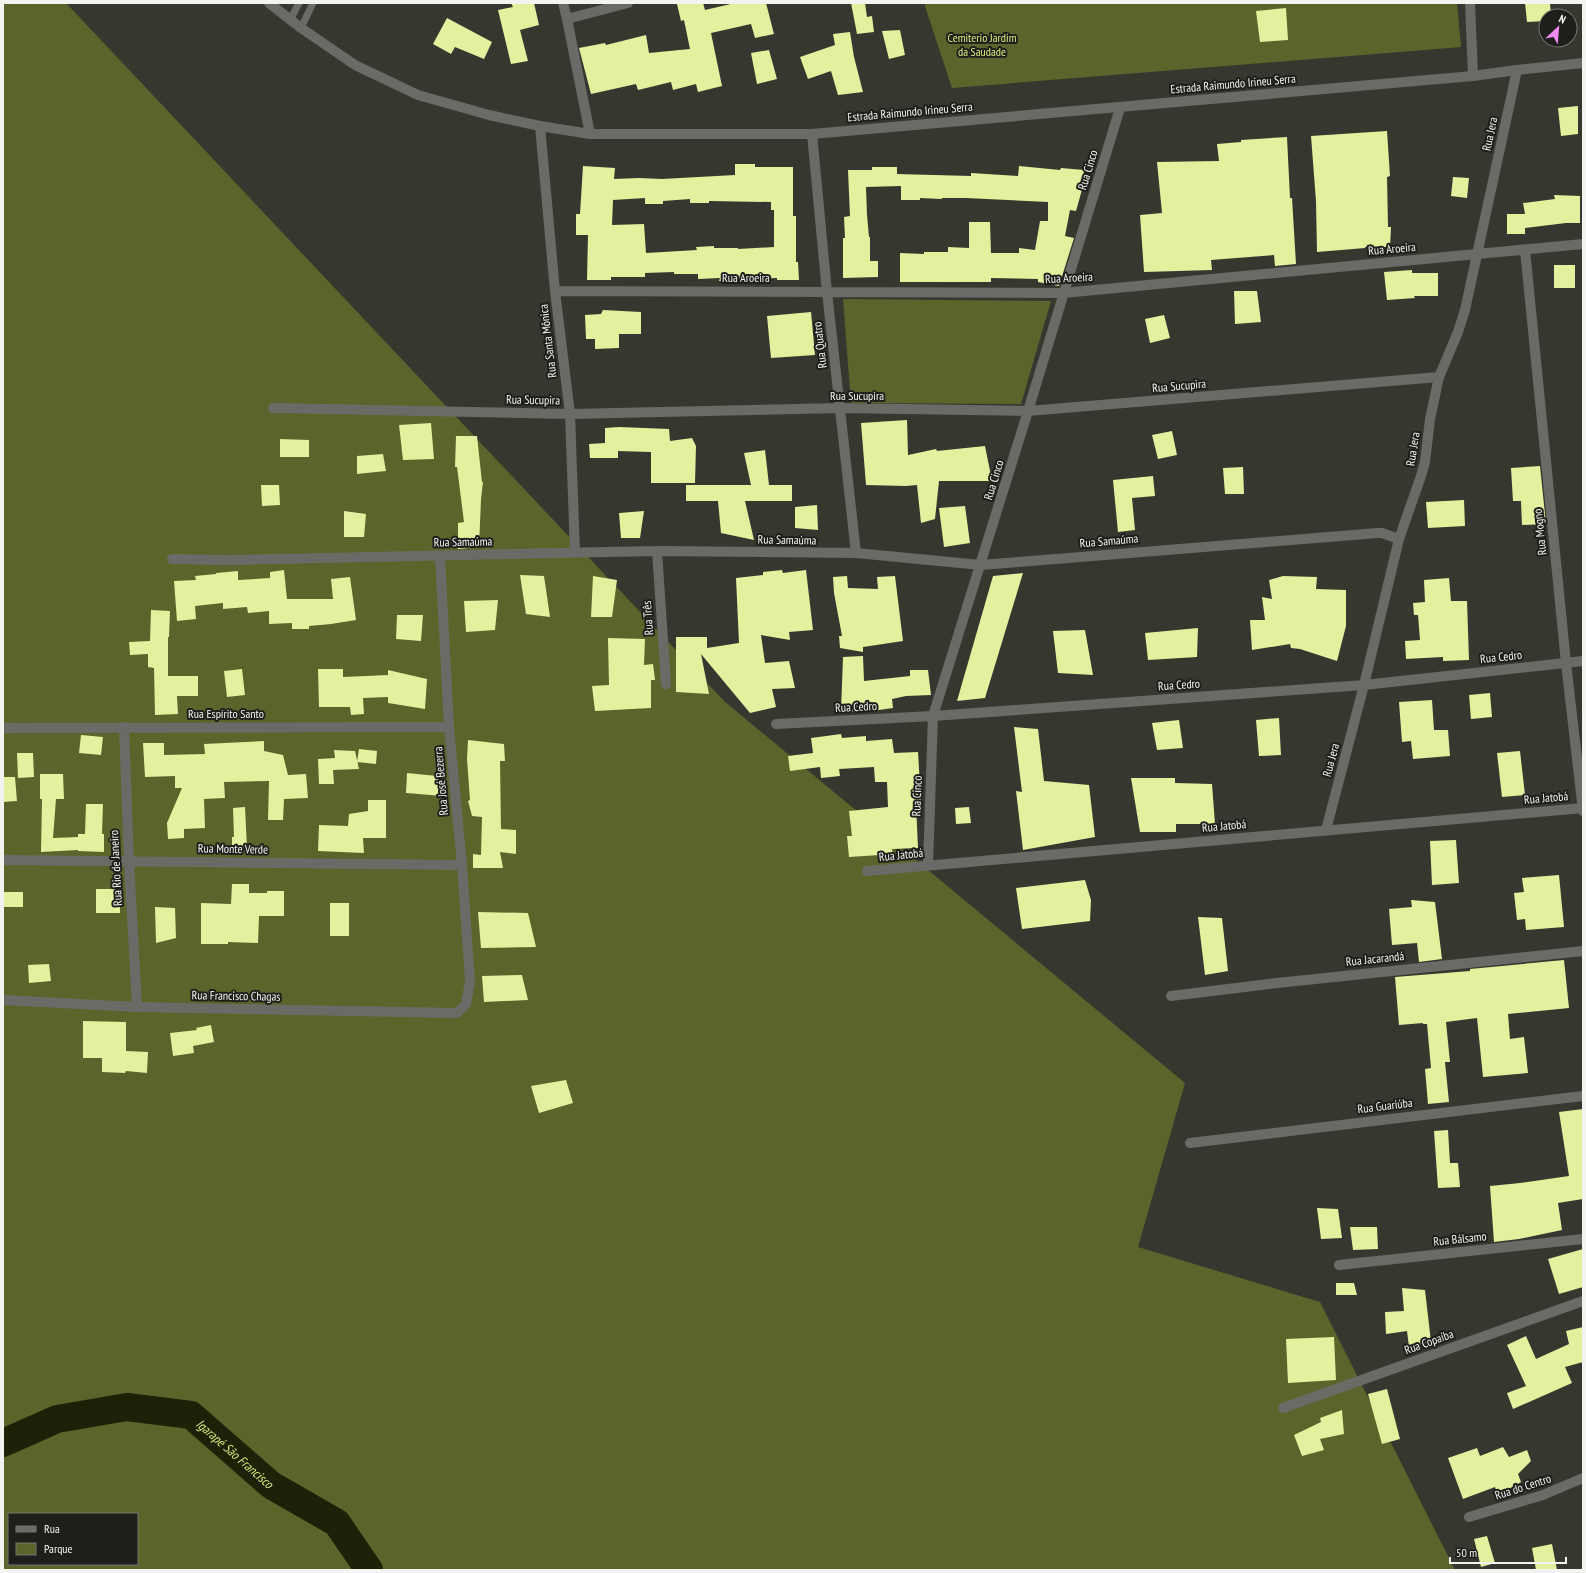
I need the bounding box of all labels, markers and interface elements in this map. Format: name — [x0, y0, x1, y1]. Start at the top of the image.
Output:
north arrow — [1538, 8, 1578, 48]
text: N — [1557, 11, 1568, 27]
park label: Cemiterio Jardim da Saudade — [948, 30, 1017, 59]
street label: Estrada Raimundo Irineu Serra — [1170, 71, 1296, 96]
street label: Estrada Raimundo Irineu Serra — [847, 99, 973, 124]
street label: Rua Jera — [1479, 115, 1500, 152]
street label: Rua Cinco — [1074, 148, 1101, 192]
street label: Rua Aroeira — [1367, 239, 1417, 258]
street label: Rua Aroeira — [1045, 269, 1093, 286]
street label: Rua Aroeira — [722, 270, 770, 285]
street label: Rua Santa Mônica — [536, 303, 559, 379]
street label: Rua Quatro — [809, 321, 830, 369]
street label: Rua Sucupira — [1151, 376, 1207, 395]
street label: Rua Sucupira — [830, 388, 884, 403]
street label: Rua Sucupira — [506, 392, 560, 407]
street label: Rua Jera — [1402, 431, 1423, 467]
street label: Rua Cinco — [980, 458, 1007, 502]
street label: Rua Mogno — [1530, 508, 1549, 556]
street label: Rua Samaúma — [1079, 530, 1139, 551]
street label: Rua Samaúma — [758, 531, 817, 548]
street label: Rua Samaúma — [434, 533, 493, 550]
street label: Rua Três — [639, 600, 656, 636]
street label: Rua Cedro — [1479, 647, 1523, 666]
street label: Rua Cedro — [1157, 676, 1200, 693]
street label: Rua Cedro — [835, 698, 877, 715]
street label: Rua Espírito Santo — [188, 706, 264, 721]
street label: Rua Jera — [1319, 741, 1342, 778]
street label: Rua José Bezerra — [430, 746, 451, 816]
street label: Rua Cinco — [908, 775, 925, 817]
street label: Rua Jatobá — [1523, 788, 1569, 807]
street label: Rua Jatobá — [1201, 816, 1247, 835]
street label: Rua Rio de Janeiro — [106, 830, 125, 906]
street label: Rua Monte Verde — [198, 840, 268, 857]
street label: Rua Jatobá — [878, 845, 924, 864]
street label: Rua Jacarandá — [1345, 948, 1405, 969]
street label: Rua Francisco Chagas — [191, 987, 281, 1004]
street label: Rua Guariúba — [1357, 1095, 1414, 1116]
street label: Rua Bálsamo — [1433, 1228, 1487, 1249]
street label: Rua Copaíba — [1402, 1326, 1456, 1357]
water label: Igarapé São Francisco — [192, 1415, 278, 1493]
street label: Rua do Centro — [1493, 1470, 1553, 1503]
legend — [8, 1513, 138, 1565]
text: Rua — [44, 1521, 60, 1536]
scale bar — [1450, 1539, 1566, 1565]
text: Parque — [44, 1541, 73, 1556]
text: 50 m — [1456, 1545, 1477, 1560]

